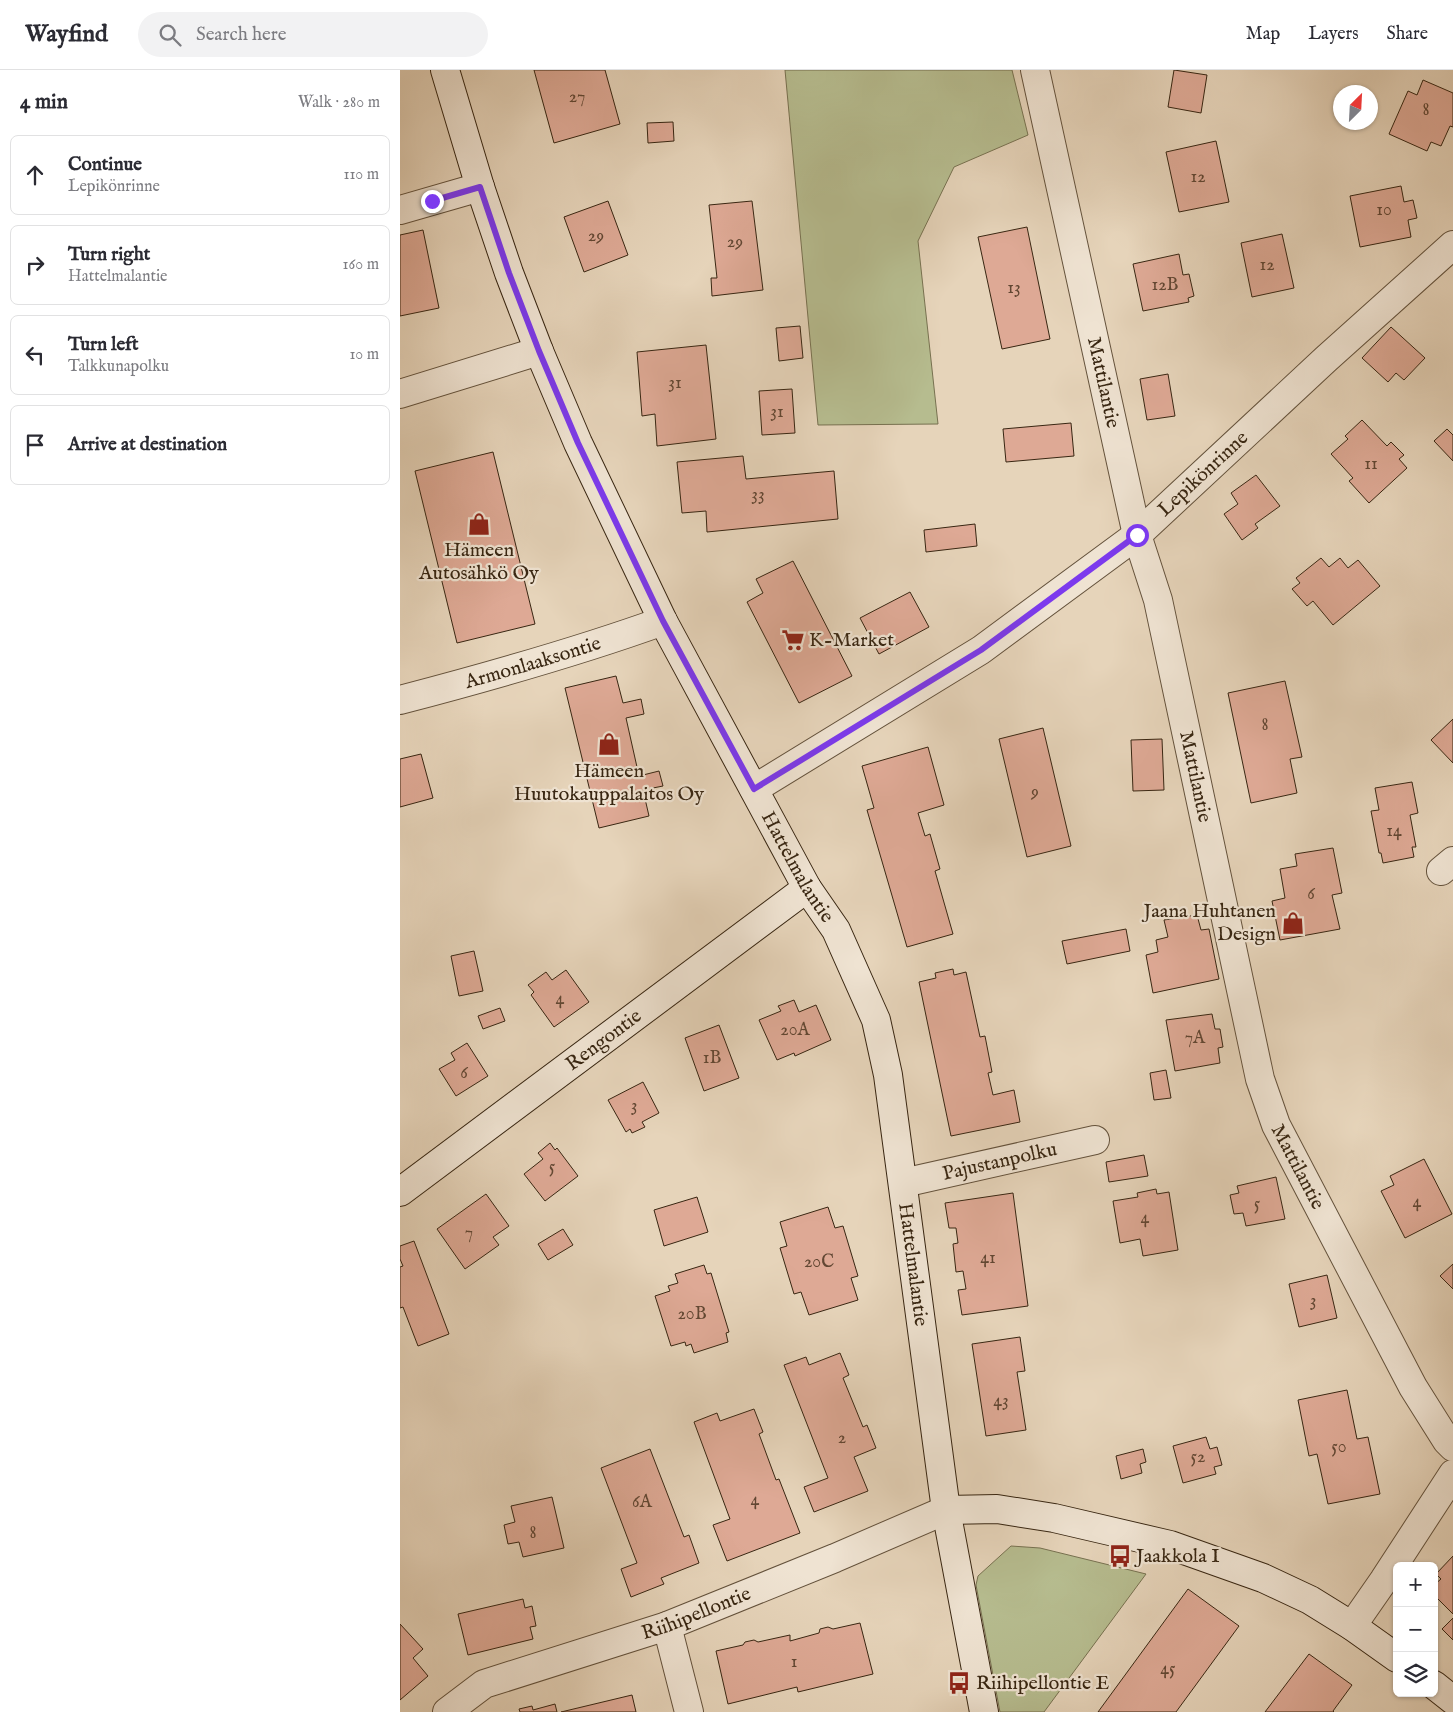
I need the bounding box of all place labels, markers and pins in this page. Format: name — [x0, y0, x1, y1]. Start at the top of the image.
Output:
shop icon: Hämeen Autosähkö Oy — [466, 511, 492, 537]
place label: Hämeen Autosähkö Oy — [418, 538, 539, 586]
supermarket icon: K-Market — [780, 627, 806, 653]
place label: K-Market — [809, 628, 894, 653]
shop icon: Hämeen Huutokauppalaitos Oy — [596, 731, 622, 757]
place label: Hämeen Huutokauppalaitos Oy — [514, 759, 704, 807]
place label: Jaana Huhtanen Design — [1142, 899, 1276, 947]
shop icon: Jaana Huhtanen Design — [1280, 910, 1306, 936]
bus stop icon: Jaakkola I — [1107, 1543, 1133, 1569]
place label: Jaakkola I — [1134, 1544, 1220, 1569]
bus stop icon: Riihipellontie E — [946, 1670, 972, 1696]
place label: Riihipellontie E — [976, 1671, 1110, 1696]

